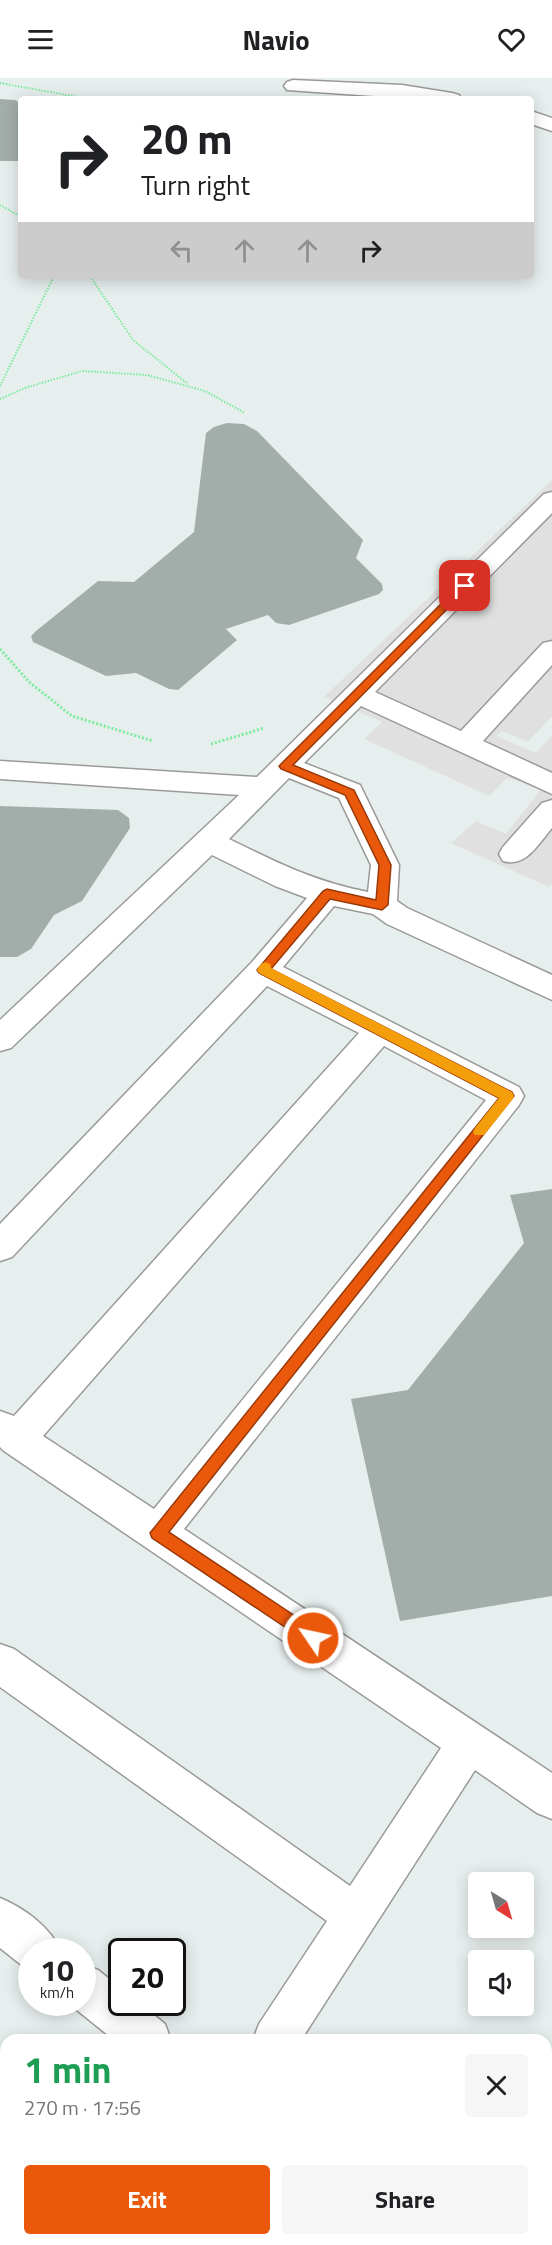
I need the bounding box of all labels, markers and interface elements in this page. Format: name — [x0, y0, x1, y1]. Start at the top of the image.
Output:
text: Navio — [242, 19, 310, 60]
icon: menu — [24, 23, 57, 56]
icon: heart — [495, 23, 528, 56]
text: 20 m — [141, 106, 233, 170]
icon: right — [42, 120, 120, 198]
text: Turn right — [141, 164, 250, 205]
icon: left — [165, 234, 198, 267]
icon: ahead — [228, 234, 261, 267]
icon: ahead — [291, 234, 324, 267]
icon: right — [354, 234, 387, 267]
pin — [439, 560, 490, 611]
icon: arrive — [448, 569, 481, 602]
position arrow — [281, 1606, 345, 1670]
north arrow — [468, 1872, 534, 1938]
map controls — [468, 1872, 534, 2016]
speed limit sign: 20 — [108, 1938, 186, 2016]
text: 10 — [40, 1947, 74, 1993]
button: sound — [468, 1950, 534, 2016]
text: km/h — [40, 1981, 74, 2004]
text: 1 min — [24, 2042, 111, 2097]
button: close — [465, 2054, 528, 2117]
text: 270 m · 17:56 — [24, 2092, 141, 2123]
button: Exit — [24, 2165, 270, 2234]
button: Share — [282, 2165, 528, 2234]

